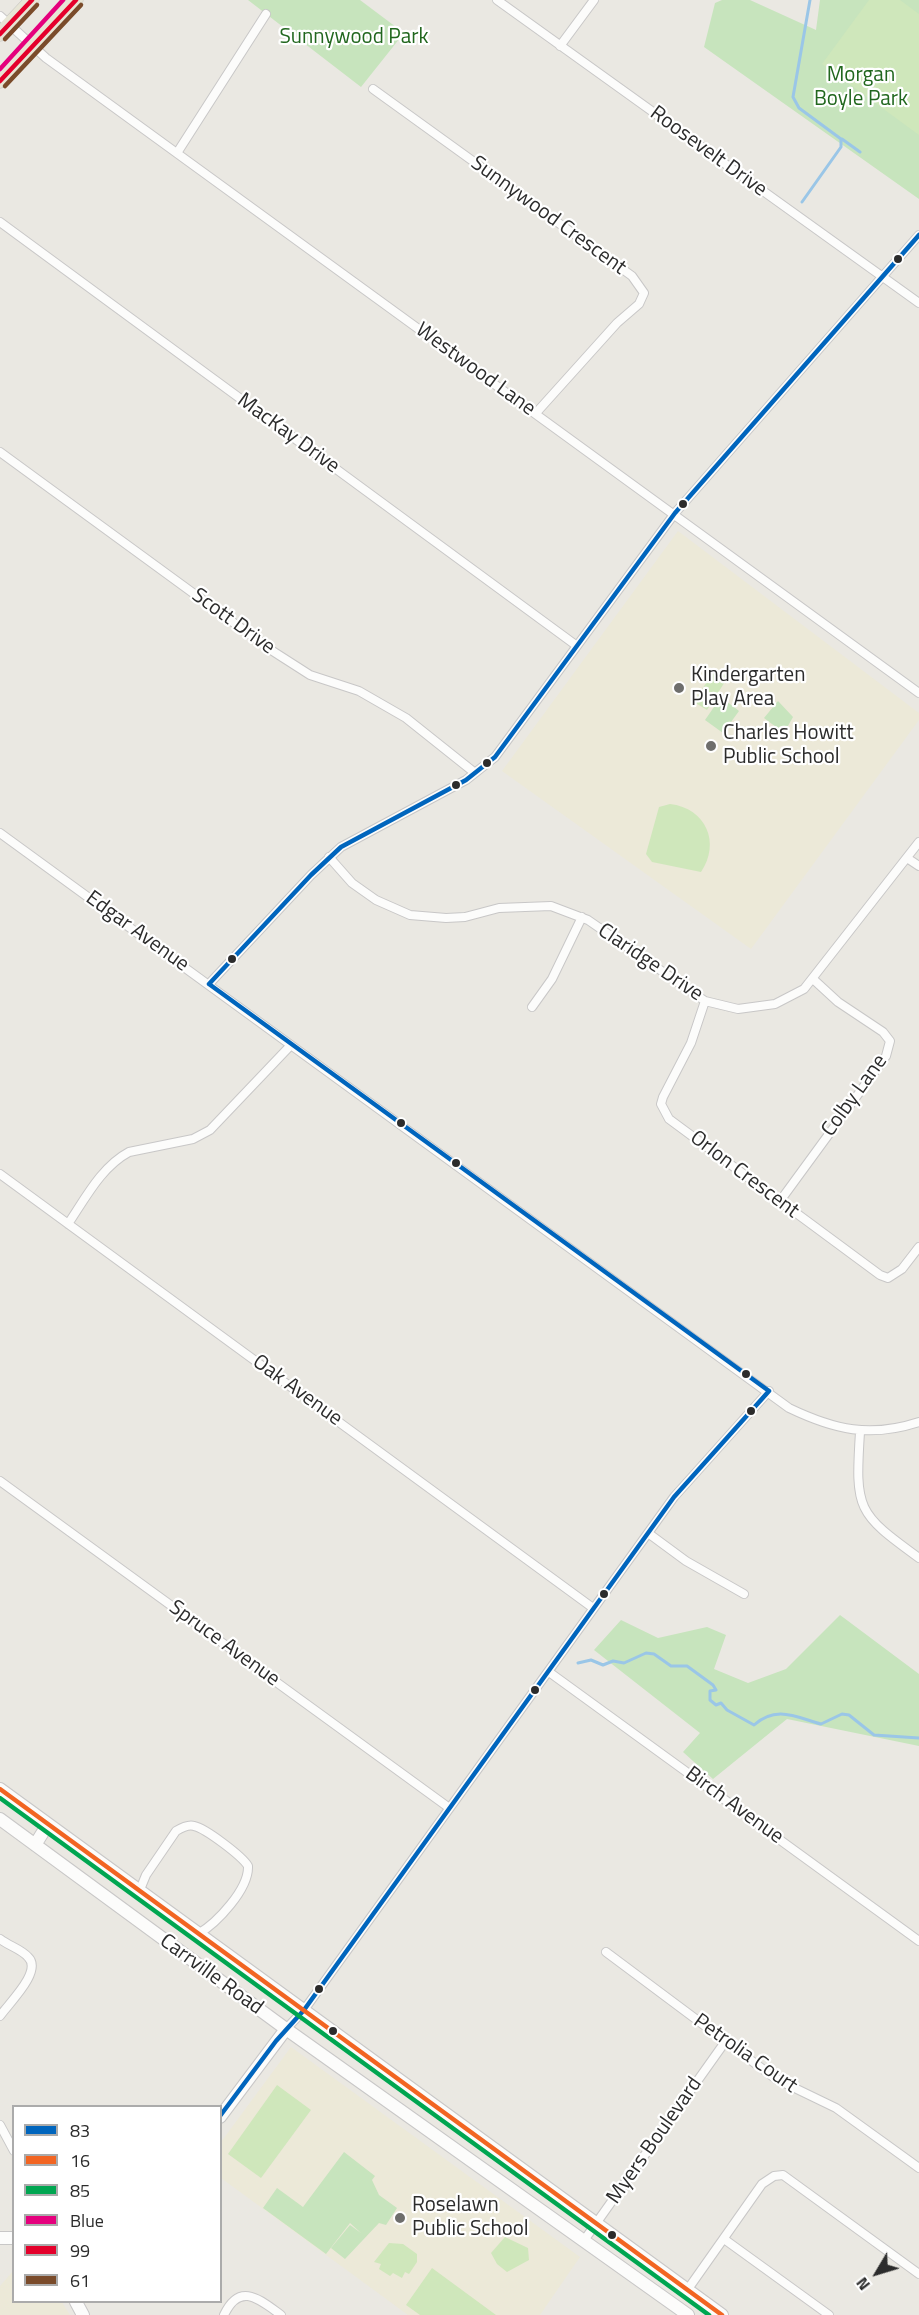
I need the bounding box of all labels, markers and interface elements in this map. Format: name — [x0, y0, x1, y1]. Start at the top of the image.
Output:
park label: Sunnywood Park — [279, 25, 429, 51]
park label: Morgan Boyle Park — [814, 63, 908, 113]
street label: Roosevelt Drive — [645, 101, 771, 203]
street label: Sunnywood Crescent — [465, 151, 631, 281]
unlabelled marker — [892, 253, 904, 265]
street label: Westwood Lane — [410, 318, 540, 422]
street label: MacKay Drive — [232, 388, 344, 480]
unlabelled marker — [677, 498, 689, 510]
street label: Scott Drive — [186, 583, 280, 661]
place label: Kindergarten Play Area — [691, 663, 805, 713]
marker: Kindergarten Play Area — [672, 681, 686, 695]
place label: Charles Howitt Public School — [723, 721, 854, 771]
marker: Charles Howitt Public School — [704, 739, 718, 753]
unlabelled marker — [481, 757, 493, 769]
unlabelled marker — [450, 779, 462, 791]
street label: Edgar Avenue — [80, 886, 194, 978]
street label: Claridge Drive — [593, 919, 707, 1007]
unlabelled marker — [226, 953, 238, 965]
street label: Colby Lane — [817, 1050, 893, 1142]
unlabelled marker — [395, 1117, 407, 1129]
street label: Orlon Crescent — [685, 1126, 803, 1224]
unlabelled marker — [450, 1157, 462, 1169]
street label: Oak Avenue — [247, 1350, 347, 1432]
unlabelled marker — [740, 1368, 752, 1380]
unlabelled marker — [745, 1405, 757, 1417]
unlabelled marker — [598, 1588, 610, 1600]
street label: Spruce Avenue — [164, 1595, 284, 1693]
unlabelled marker — [529, 1684, 541, 1696]
street label: Birch Avenue — [680, 1762, 788, 1850]
street label: Carrville Road — [154, 1929, 268, 2021]
unlabelled marker — [313, 1983, 325, 1995]
street label: Petrolia Court — [688, 2009, 802, 2099]
unlabelled marker — [327, 2025, 339, 2037]
street label: Myers Boulevard — [602, 2073, 708, 2209]
legend — [12, 2105, 222, 2303]
text: 83 — [70, 2117, 90, 2144]
text: 16 — [70, 2147, 90, 2174]
text: 85 — [70, 2177, 90, 2204]
place label: Roselawn Public School — [412, 2193, 529, 2243]
text: Blue — [70, 2207, 104, 2234]
marker: Roselawn Public School — [393, 2211, 407, 2225]
unlabelled marker — [606, 2229, 618, 2241]
text: 99 — [70, 2237, 90, 2264]
north arrow — [847, 2243, 907, 2303]
text: 61 — [70, 2267, 90, 2294]
text: N — [850, 2272, 876, 2296]

